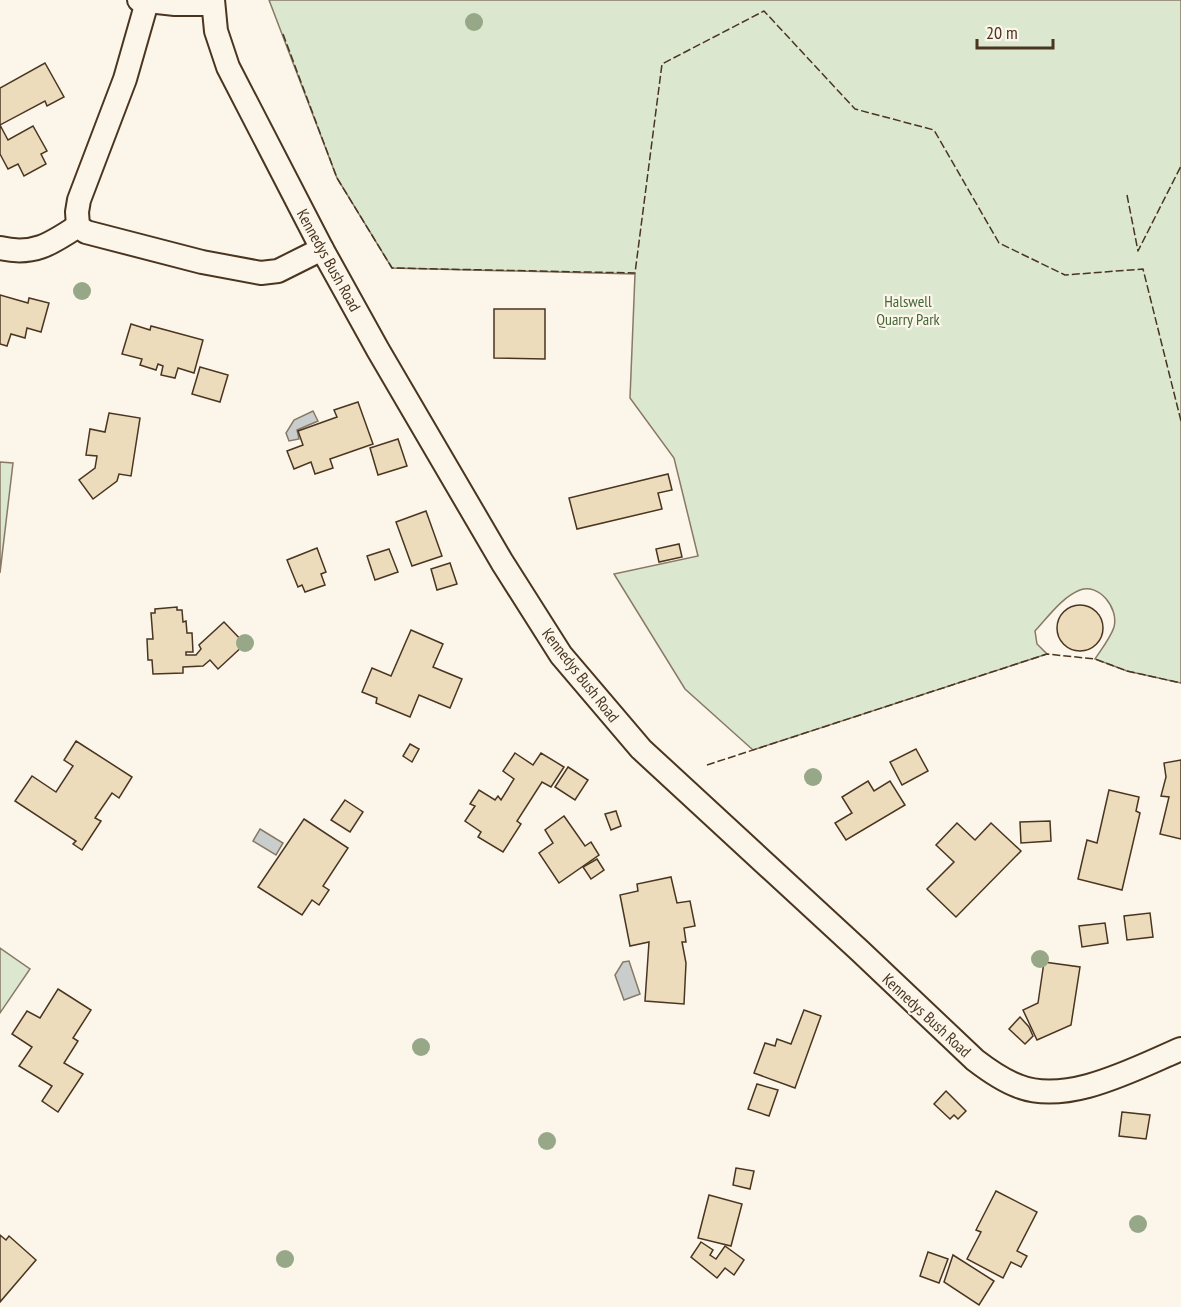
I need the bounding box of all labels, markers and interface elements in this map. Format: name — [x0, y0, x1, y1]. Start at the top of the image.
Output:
scale bar — [977, 12, 1054, 50]
text: 20 m — [986, 21, 1018, 44]
street label: Kennedys Bush Road — [293, 205, 365, 315]
park label: Halswell Quarry Park — [876, 291, 941, 329]
street label: Kennedys Bush Road — [538, 624, 624, 726]
street label: Kennedys Bush Road — [879, 969, 976, 1061]

